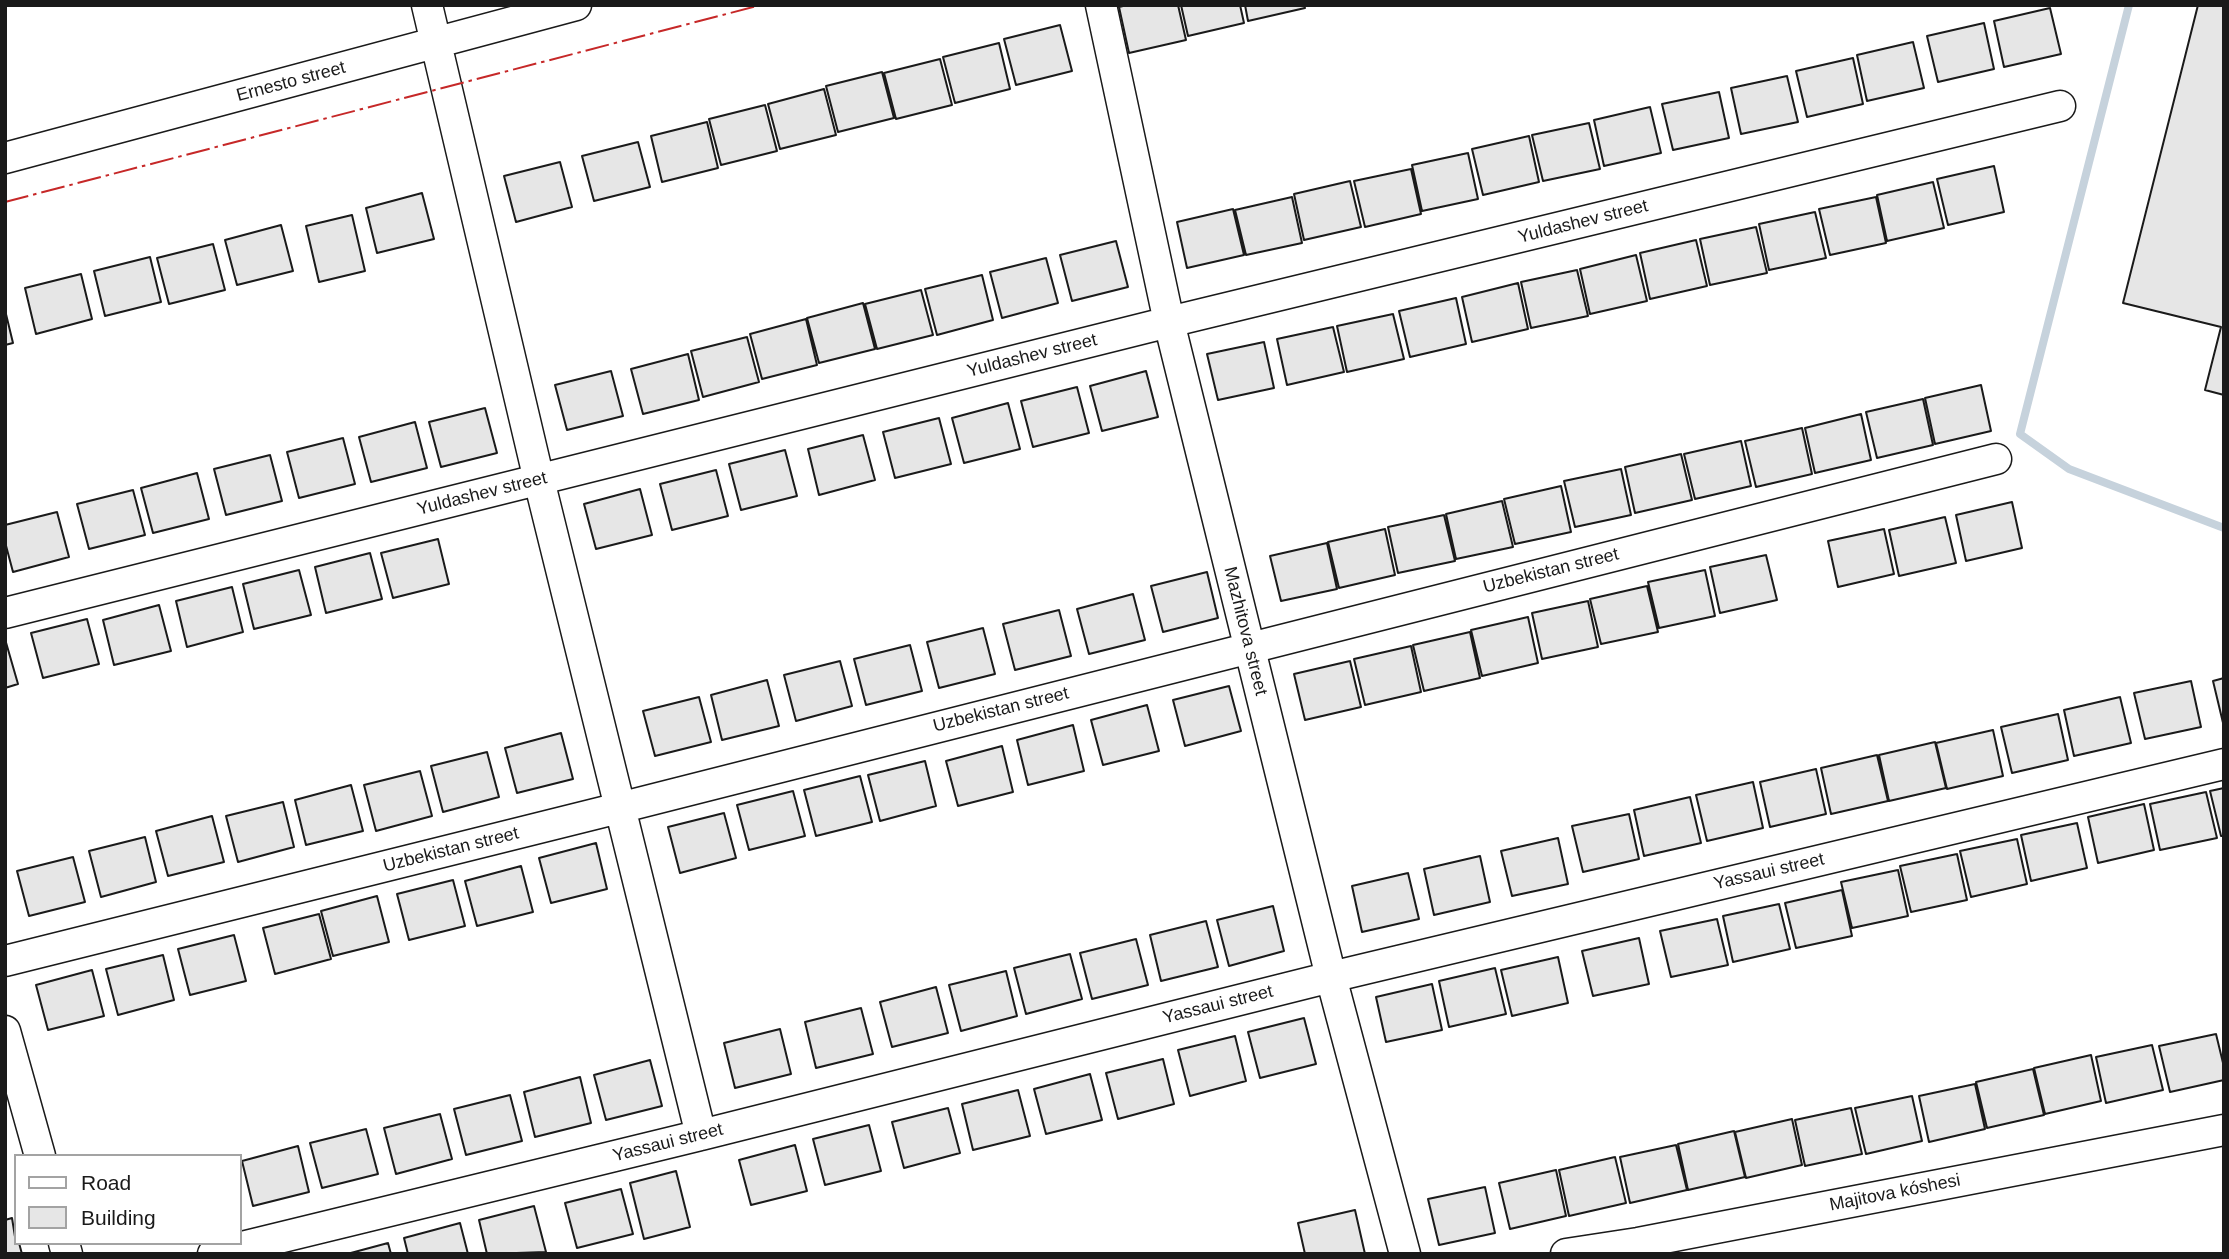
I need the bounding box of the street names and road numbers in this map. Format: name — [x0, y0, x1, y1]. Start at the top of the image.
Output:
street label: Ernesto street — [234, 57, 348, 107]
street label: Yuldashev street — [1516, 195, 1650, 249]
street label: Yuldashev street — [965, 329, 1099, 383]
street label: Yuldashev street — [415, 467, 549, 521]
street label: Uzbekistan street — [1481, 544, 1621, 598]
street label: Mazhitova street — [1219, 564, 1271, 698]
street label: Uzbekistan street — [931, 683, 1071, 737]
street label: Uzbekistan street — [381, 823, 521, 877]
street label: Yassaui street — [1712, 849, 1826, 895]
street label: Yassaui street — [1161, 981, 1275, 1029]
street label: Yassaui street — [611, 1119, 725, 1167]
street label: Majitova kóshesi — [1828, 1170, 1962, 1216]

